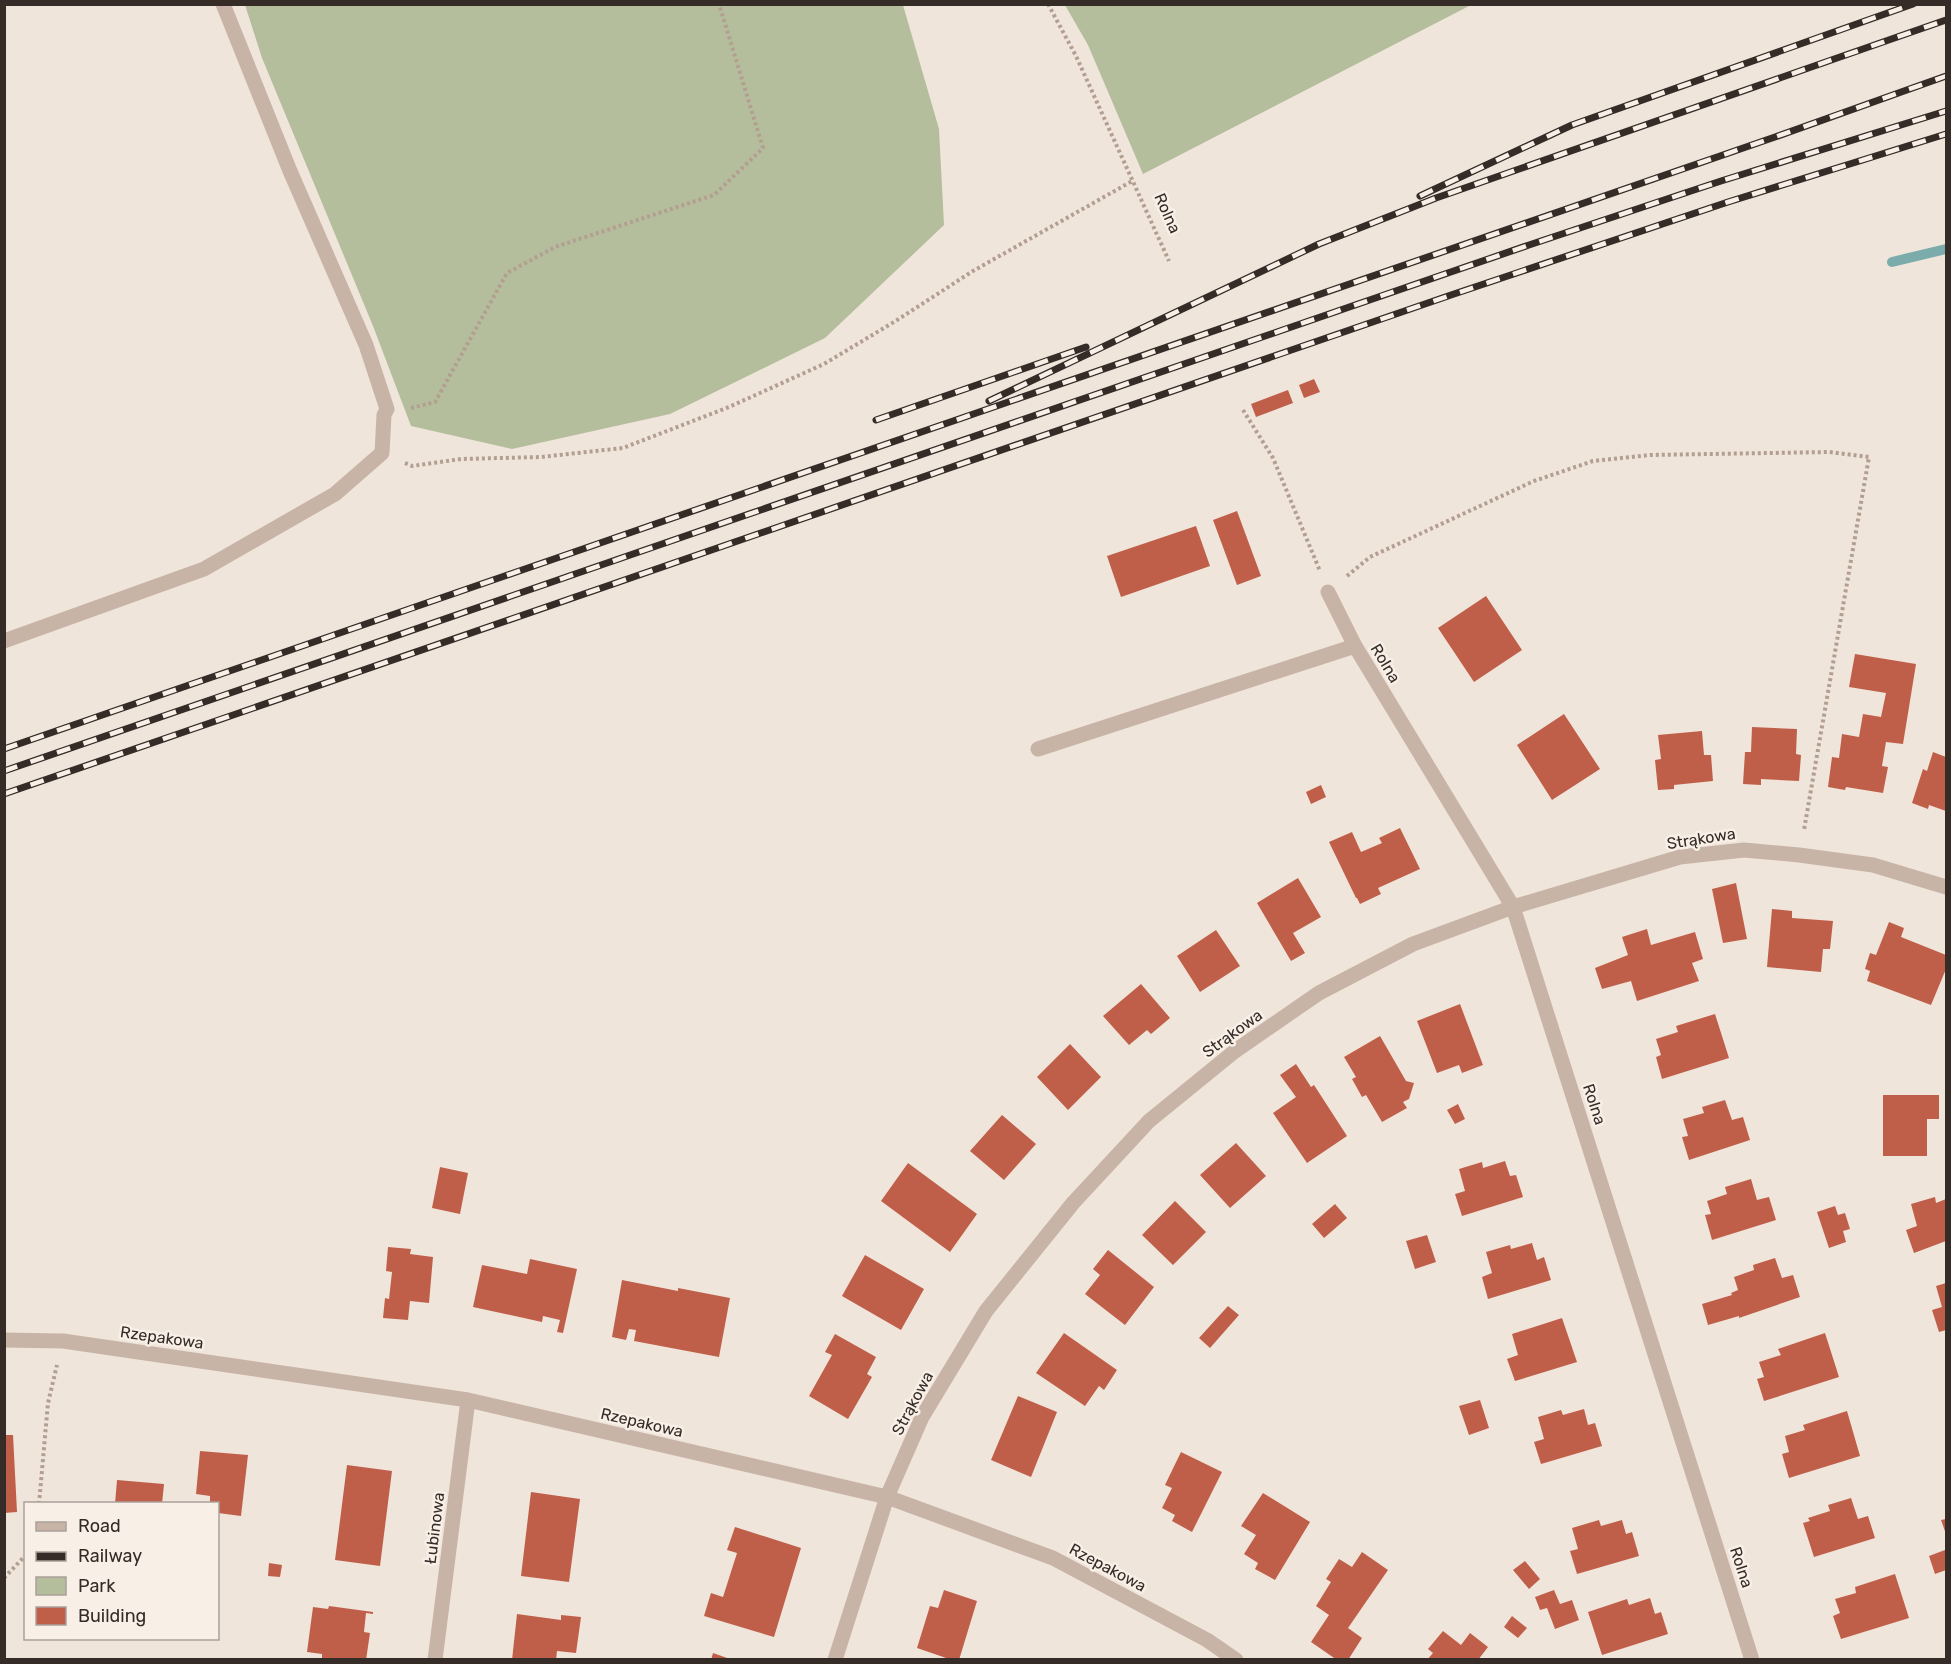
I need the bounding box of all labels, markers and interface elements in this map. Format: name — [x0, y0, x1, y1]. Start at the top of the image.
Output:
street label: Rolna — [1150, 190, 1185, 236]
street label: Rolna — [1367, 640, 1405, 686]
street label: Strąkowa — [1665, 824, 1737, 853]
street label: Strąkowa — [1199, 1005, 1266, 1061]
street label: Rolna — [1579, 1081, 1610, 1127]
street label: Rzepakowa — [119, 1322, 205, 1353]
street label: Strąkowa — [888, 1368, 937, 1438]
street label: Rzepakowa — [599, 1404, 685, 1441]
street label: Łubinowa — [421, 1491, 448, 1565]
legend — [24, 1502, 219, 1640]
text: Road — [78, 1515, 121, 1537]
street label: Rzepakowa — [1066, 1539, 1149, 1596]
street label: Rolna — [1726, 1544, 1757, 1590]
text: Railway — [78, 1545, 142, 1567]
text: Park — [78, 1575, 116, 1597]
text: Building — [78, 1605, 146, 1627]

